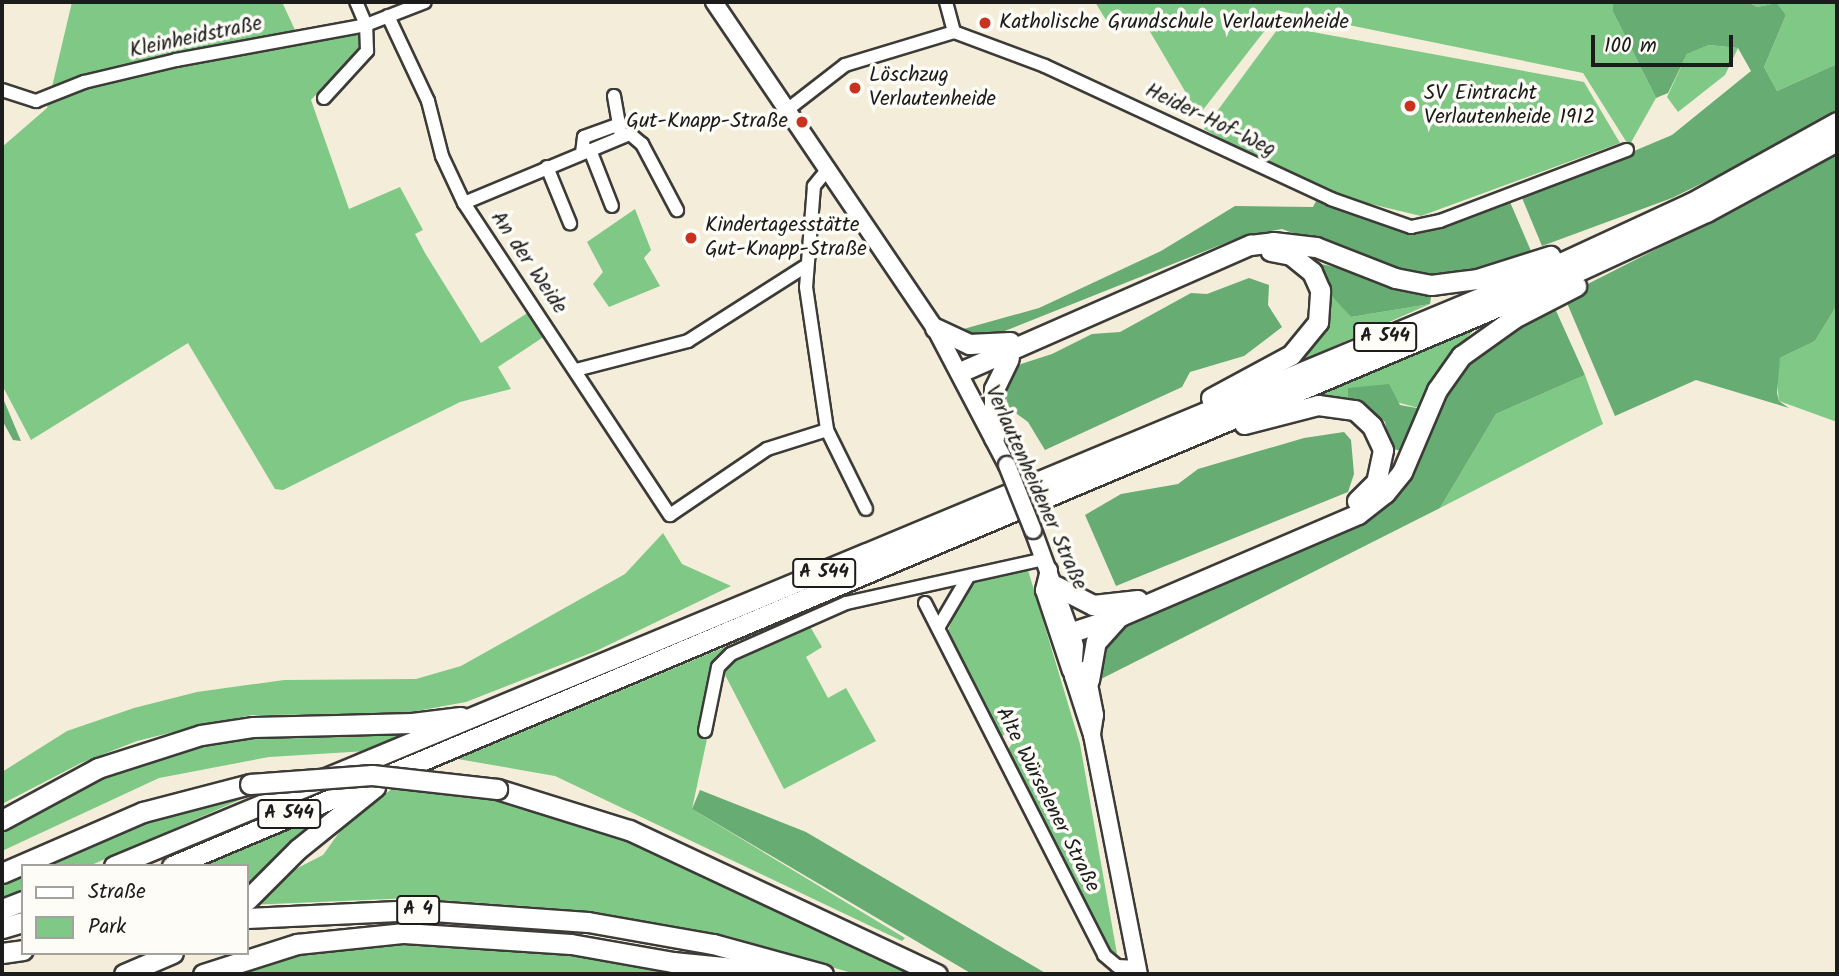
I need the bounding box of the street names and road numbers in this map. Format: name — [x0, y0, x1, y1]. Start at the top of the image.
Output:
street label: Kleinheidstraße — [127, 12, 265, 64]
street label: Heider-Hof-Weg — [1141, 79, 1279, 163]
street label: An der Weide — [484, 207, 572, 319]
road number: A 544 — [1352, 322, 1418, 352]
street label: Verlautenheidener Straße — [979, 382, 1091, 594]
road number: A 544 — [791, 558, 857, 588]
street label: Alte Würselener Straße — [989, 703, 1105, 897]
road number: A 544 — [256, 799, 322, 830]
road number: A 4 — [395, 894, 441, 926]

